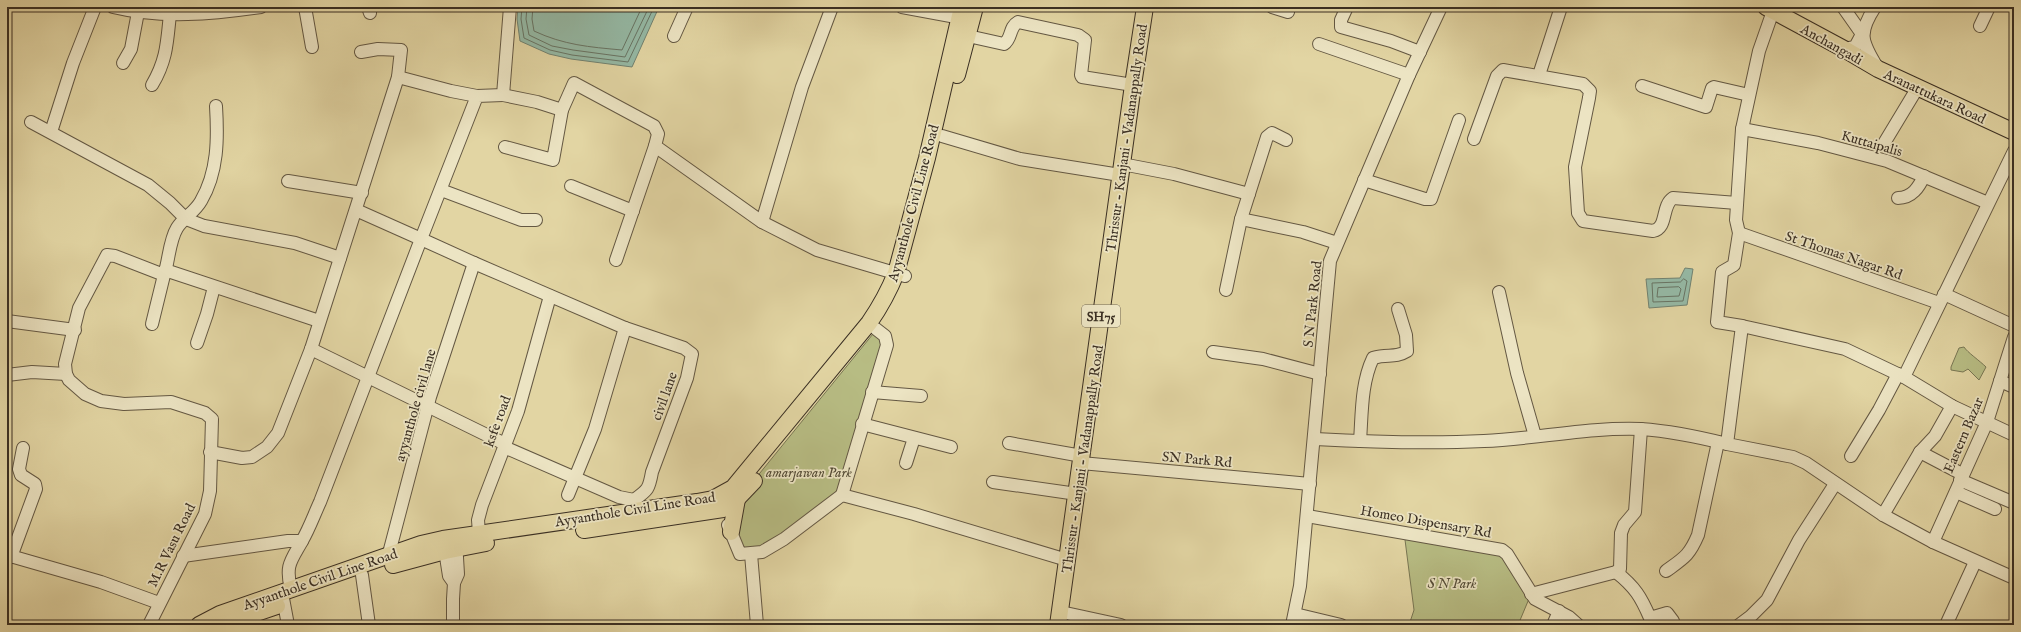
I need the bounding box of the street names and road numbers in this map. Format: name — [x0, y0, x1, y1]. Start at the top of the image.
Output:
street label: Anchangadi — [1796, 20, 1866, 70]
street label: Thrissur - Kanjani - Vadanappally Road — [1102, 23, 1152, 253]
street label: Aranattukara Road — [1880, 65, 1989, 129]
street label: Ayyanthole Civil Line Road — [884, 122, 944, 285]
street label: Kuttaipalis — [1839, 127, 1904, 161]
street label: St Thomas Nagar Rd — [1783, 227, 1905, 285]
street label: S N Park Road — [1300, 260, 1327, 348]
road number: SH75 — [1082, 305, 1120, 327]
street label: Thrissur - Kanjani - Vadanappally Road — [1058, 344, 1108, 574]
street label: ayyanthole civil lane — [391, 346, 441, 464]
street label: civil lane — [648, 369, 682, 423]
street label: ksfe road — [480, 393, 516, 449]
street label: Eastern Bazar — [1940, 395, 1988, 476]
street label: SN Park Rd — [1161, 448, 1233, 472]
street label: Ayyanthole Civil Line Road — [553, 488, 717, 532]
street label: M.R Vasu Road — [144, 500, 200, 590]
street label: Homeo Dispensary Rd — [1359, 502, 1493, 542]
street label: Ayyanthole Civil Line Road — [240, 545, 400, 615]

